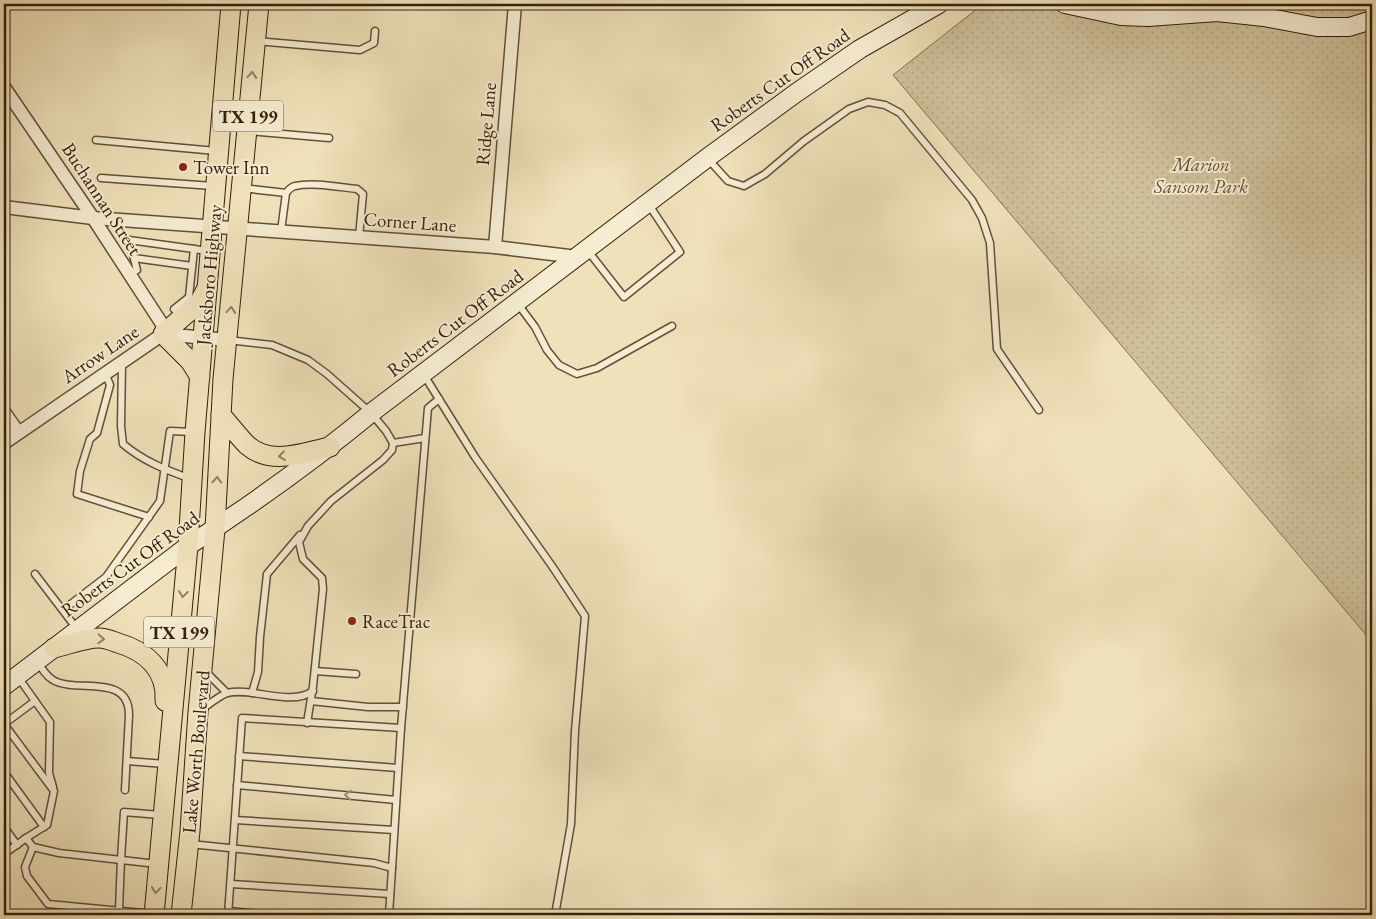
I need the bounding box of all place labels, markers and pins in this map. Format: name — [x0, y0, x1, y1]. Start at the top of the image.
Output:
place label: Tower Inn — [193, 155, 269, 180]
marker: Tower Inn — [177, 161, 189, 173]
place label: RaceTrac — [362, 609, 431, 634]
marker: RaceTrac — [346, 615, 358, 627]

